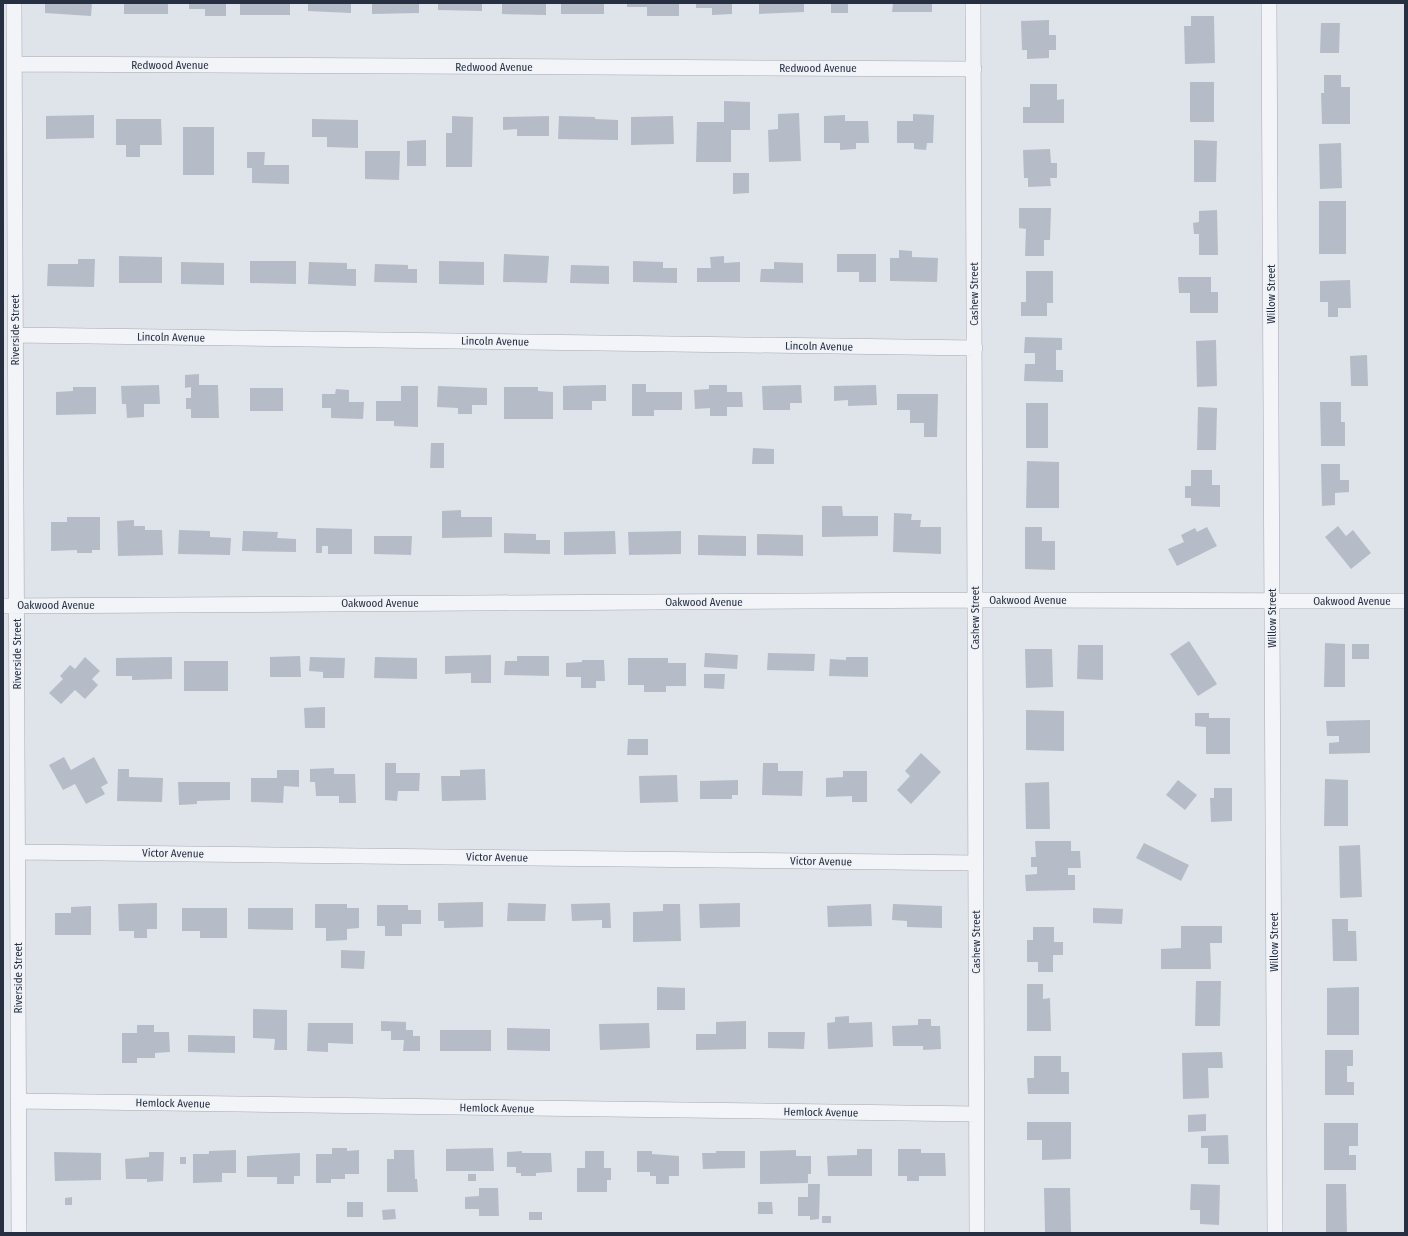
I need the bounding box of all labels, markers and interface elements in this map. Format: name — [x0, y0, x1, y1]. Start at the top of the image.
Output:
street label: Redwood Avenue — [131, 59, 209, 72]
street label: Redwood Avenue — [455, 61, 533, 74]
street label: Redwood Avenue — [779, 62, 857, 75]
street label: Cashew Street — [968, 262, 981, 326]
street label: Willow Street — [1265, 264, 1278, 324]
street label: Riverside Street — [9, 294, 22, 366]
street label: Lincoln Avenue — [137, 330, 205, 345]
street label: Lincoln Avenue — [461, 334, 529, 349]
street label: Lincoln Avenue — [785, 339, 853, 354]
street label: Cashew Street — [969, 586, 982, 650]
street label: Willow Street — [1266, 588, 1279, 648]
street label: Oakwood Avenue — [989, 594, 1067, 607]
street label: Oakwood Avenue — [1313, 595, 1391, 608]
street label: Oakwood Avenue — [665, 596, 743, 609]
street label: Oakwood Avenue — [341, 597, 419, 610]
street label: Oakwood Avenue — [17, 599, 95, 612]
street label: Riverside Street — [11, 618, 24, 690]
street label: Victor Avenue — [142, 846, 204, 861]
street label: Victor Avenue — [466, 850, 528, 865]
street label: Victor Avenue — [790, 854, 852, 869]
street label: Cashew Street — [970, 910, 983, 974]
street label: Willow Street — [1268, 912, 1281, 972]
street label: Riverside Street — [12, 942, 25, 1014]
street label: Hemlock Avenue — [136, 1096, 210, 1111]
street label: Hemlock Avenue — [460, 1101, 534, 1116]
street label: Hemlock Avenue — [784, 1105, 858, 1120]

